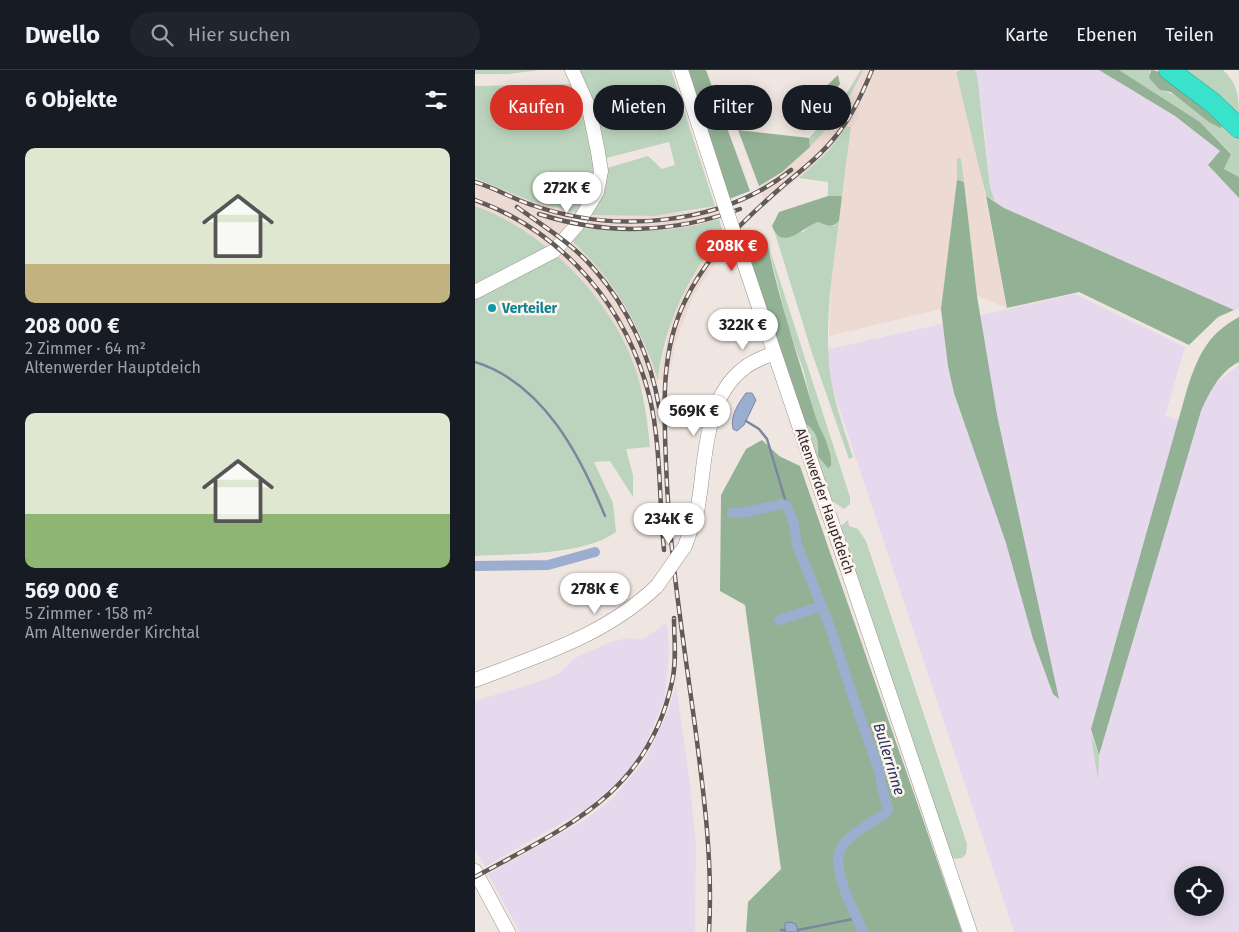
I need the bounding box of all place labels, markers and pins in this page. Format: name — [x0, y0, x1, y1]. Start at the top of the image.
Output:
pin: 272K € — [526, 172, 608, 214]
pin: 208K € — [691, 230, 773, 272]
place label: Verteiler — [501, 300, 558, 317]
marker: Verteiler — [486, 302, 498, 314]
pin: 322K € — [702, 308, 784, 351]
pin: 569K € — [653, 394, 735, 437]
pin: 234K € — [628, 502, 710, 545]
pin: 278K € — [554, 572, 636, 615]

